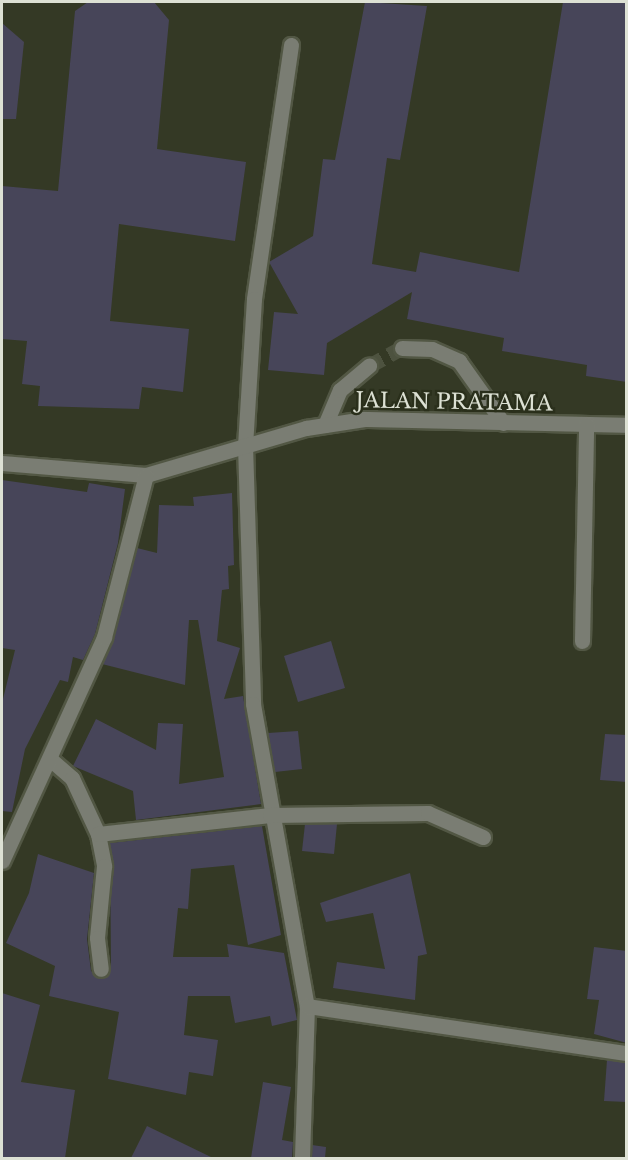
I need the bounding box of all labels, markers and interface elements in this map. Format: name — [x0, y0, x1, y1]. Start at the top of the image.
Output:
street label: JALAN PRATAMA — [355, 388, 553, 416]

